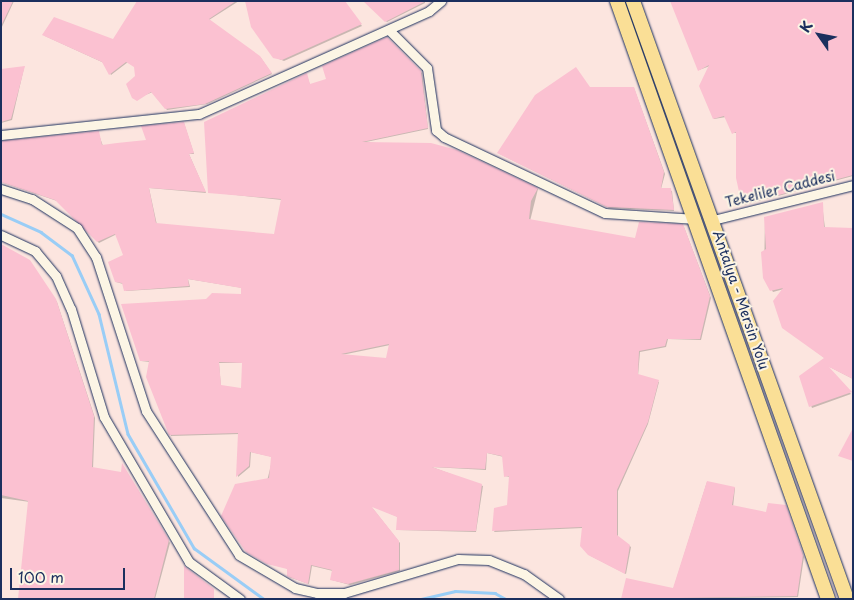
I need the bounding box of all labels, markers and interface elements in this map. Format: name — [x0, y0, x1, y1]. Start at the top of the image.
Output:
north arrow — [794, 10, 844, 60]
text: K — [794, 17, 818, 37]
street label: Tekeliler Caddesi — [723, 167, 837, 211]
street label: Antalya - Mersin Yolu — [709, 227, 773, 373]
scale bar — [12, 558, 128, 590]
text: 100 m — [18, 565, 64, 588]

